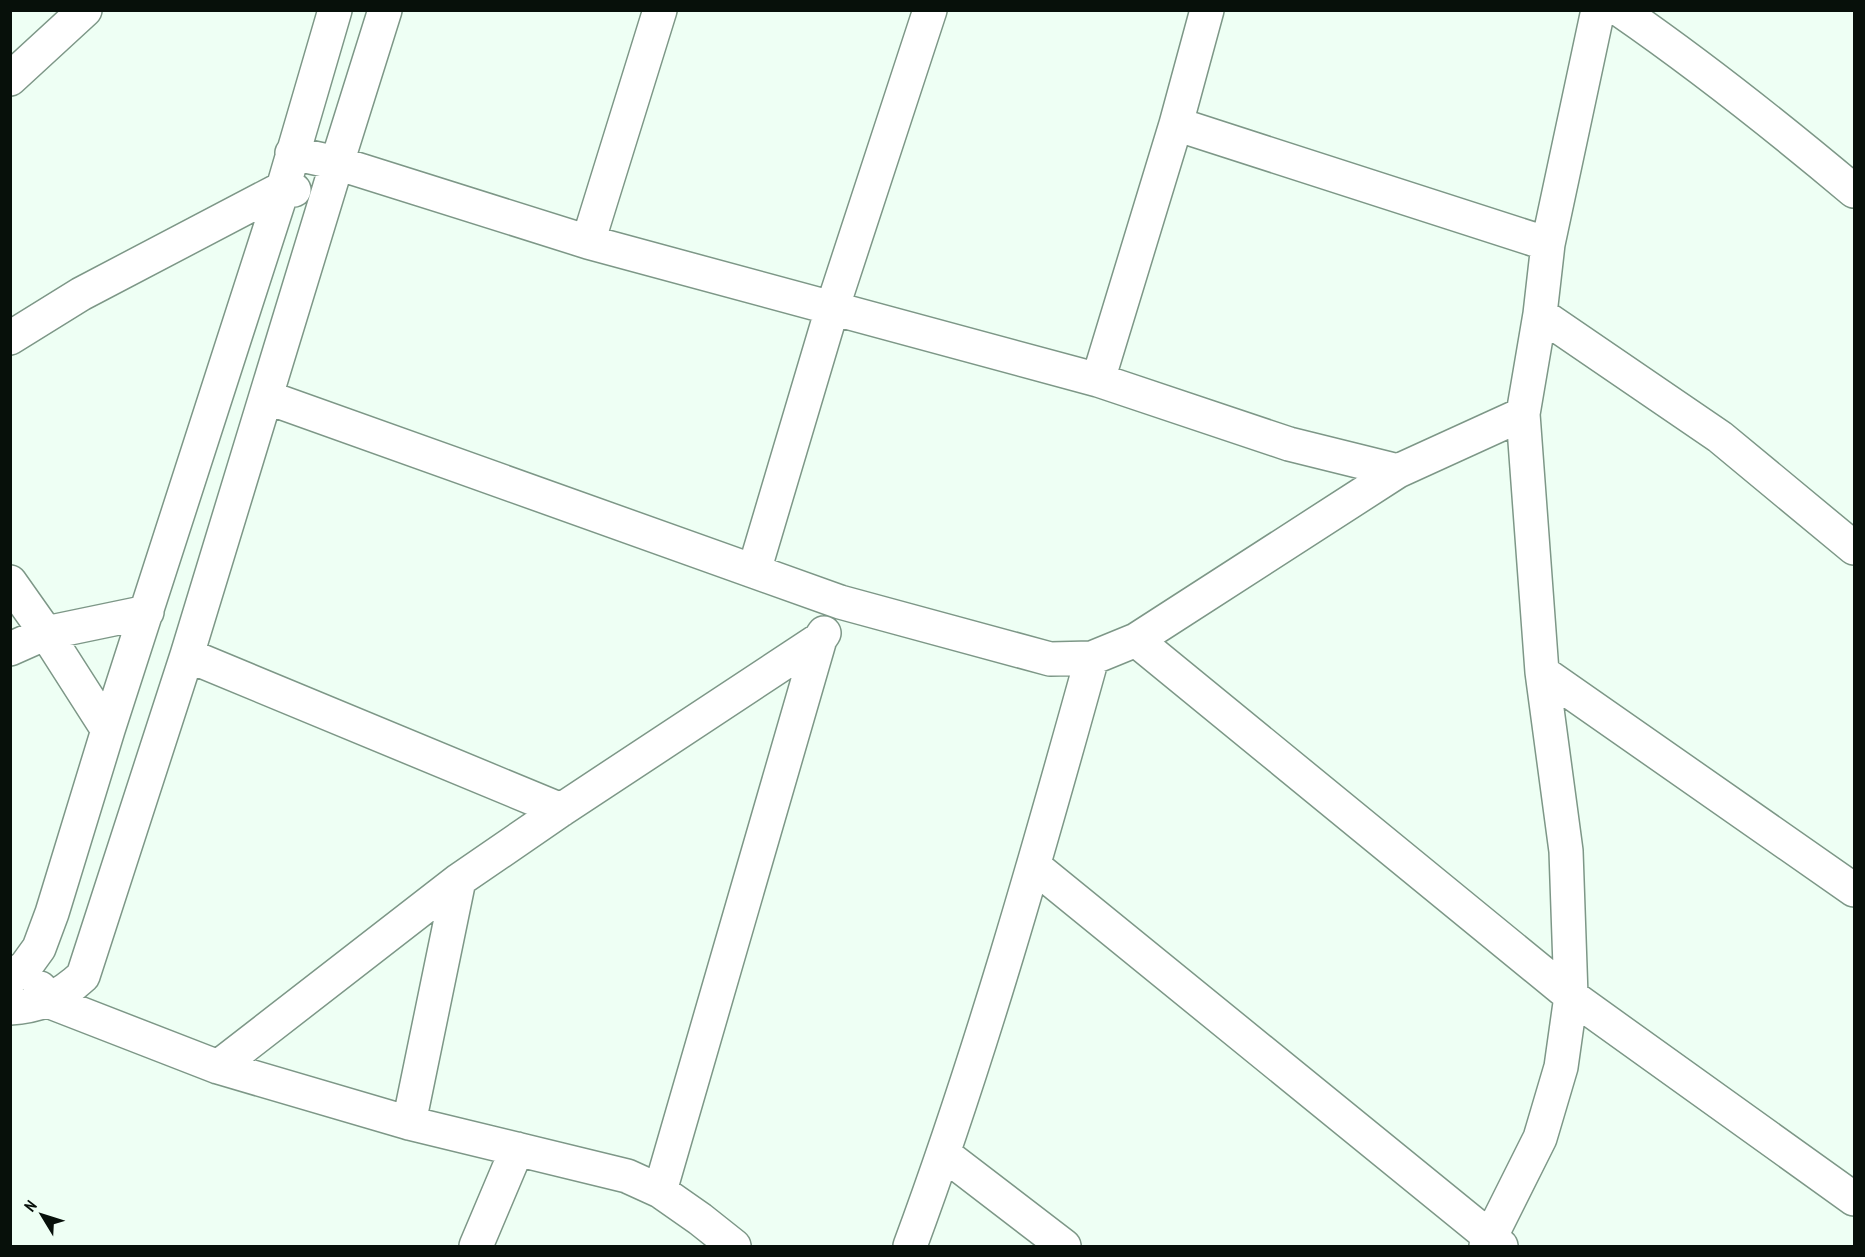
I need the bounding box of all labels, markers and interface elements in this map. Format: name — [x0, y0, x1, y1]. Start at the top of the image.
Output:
north arrow — [12, 1185, 72, 1245]
text: N — [20, 1196, 41, 1215]

